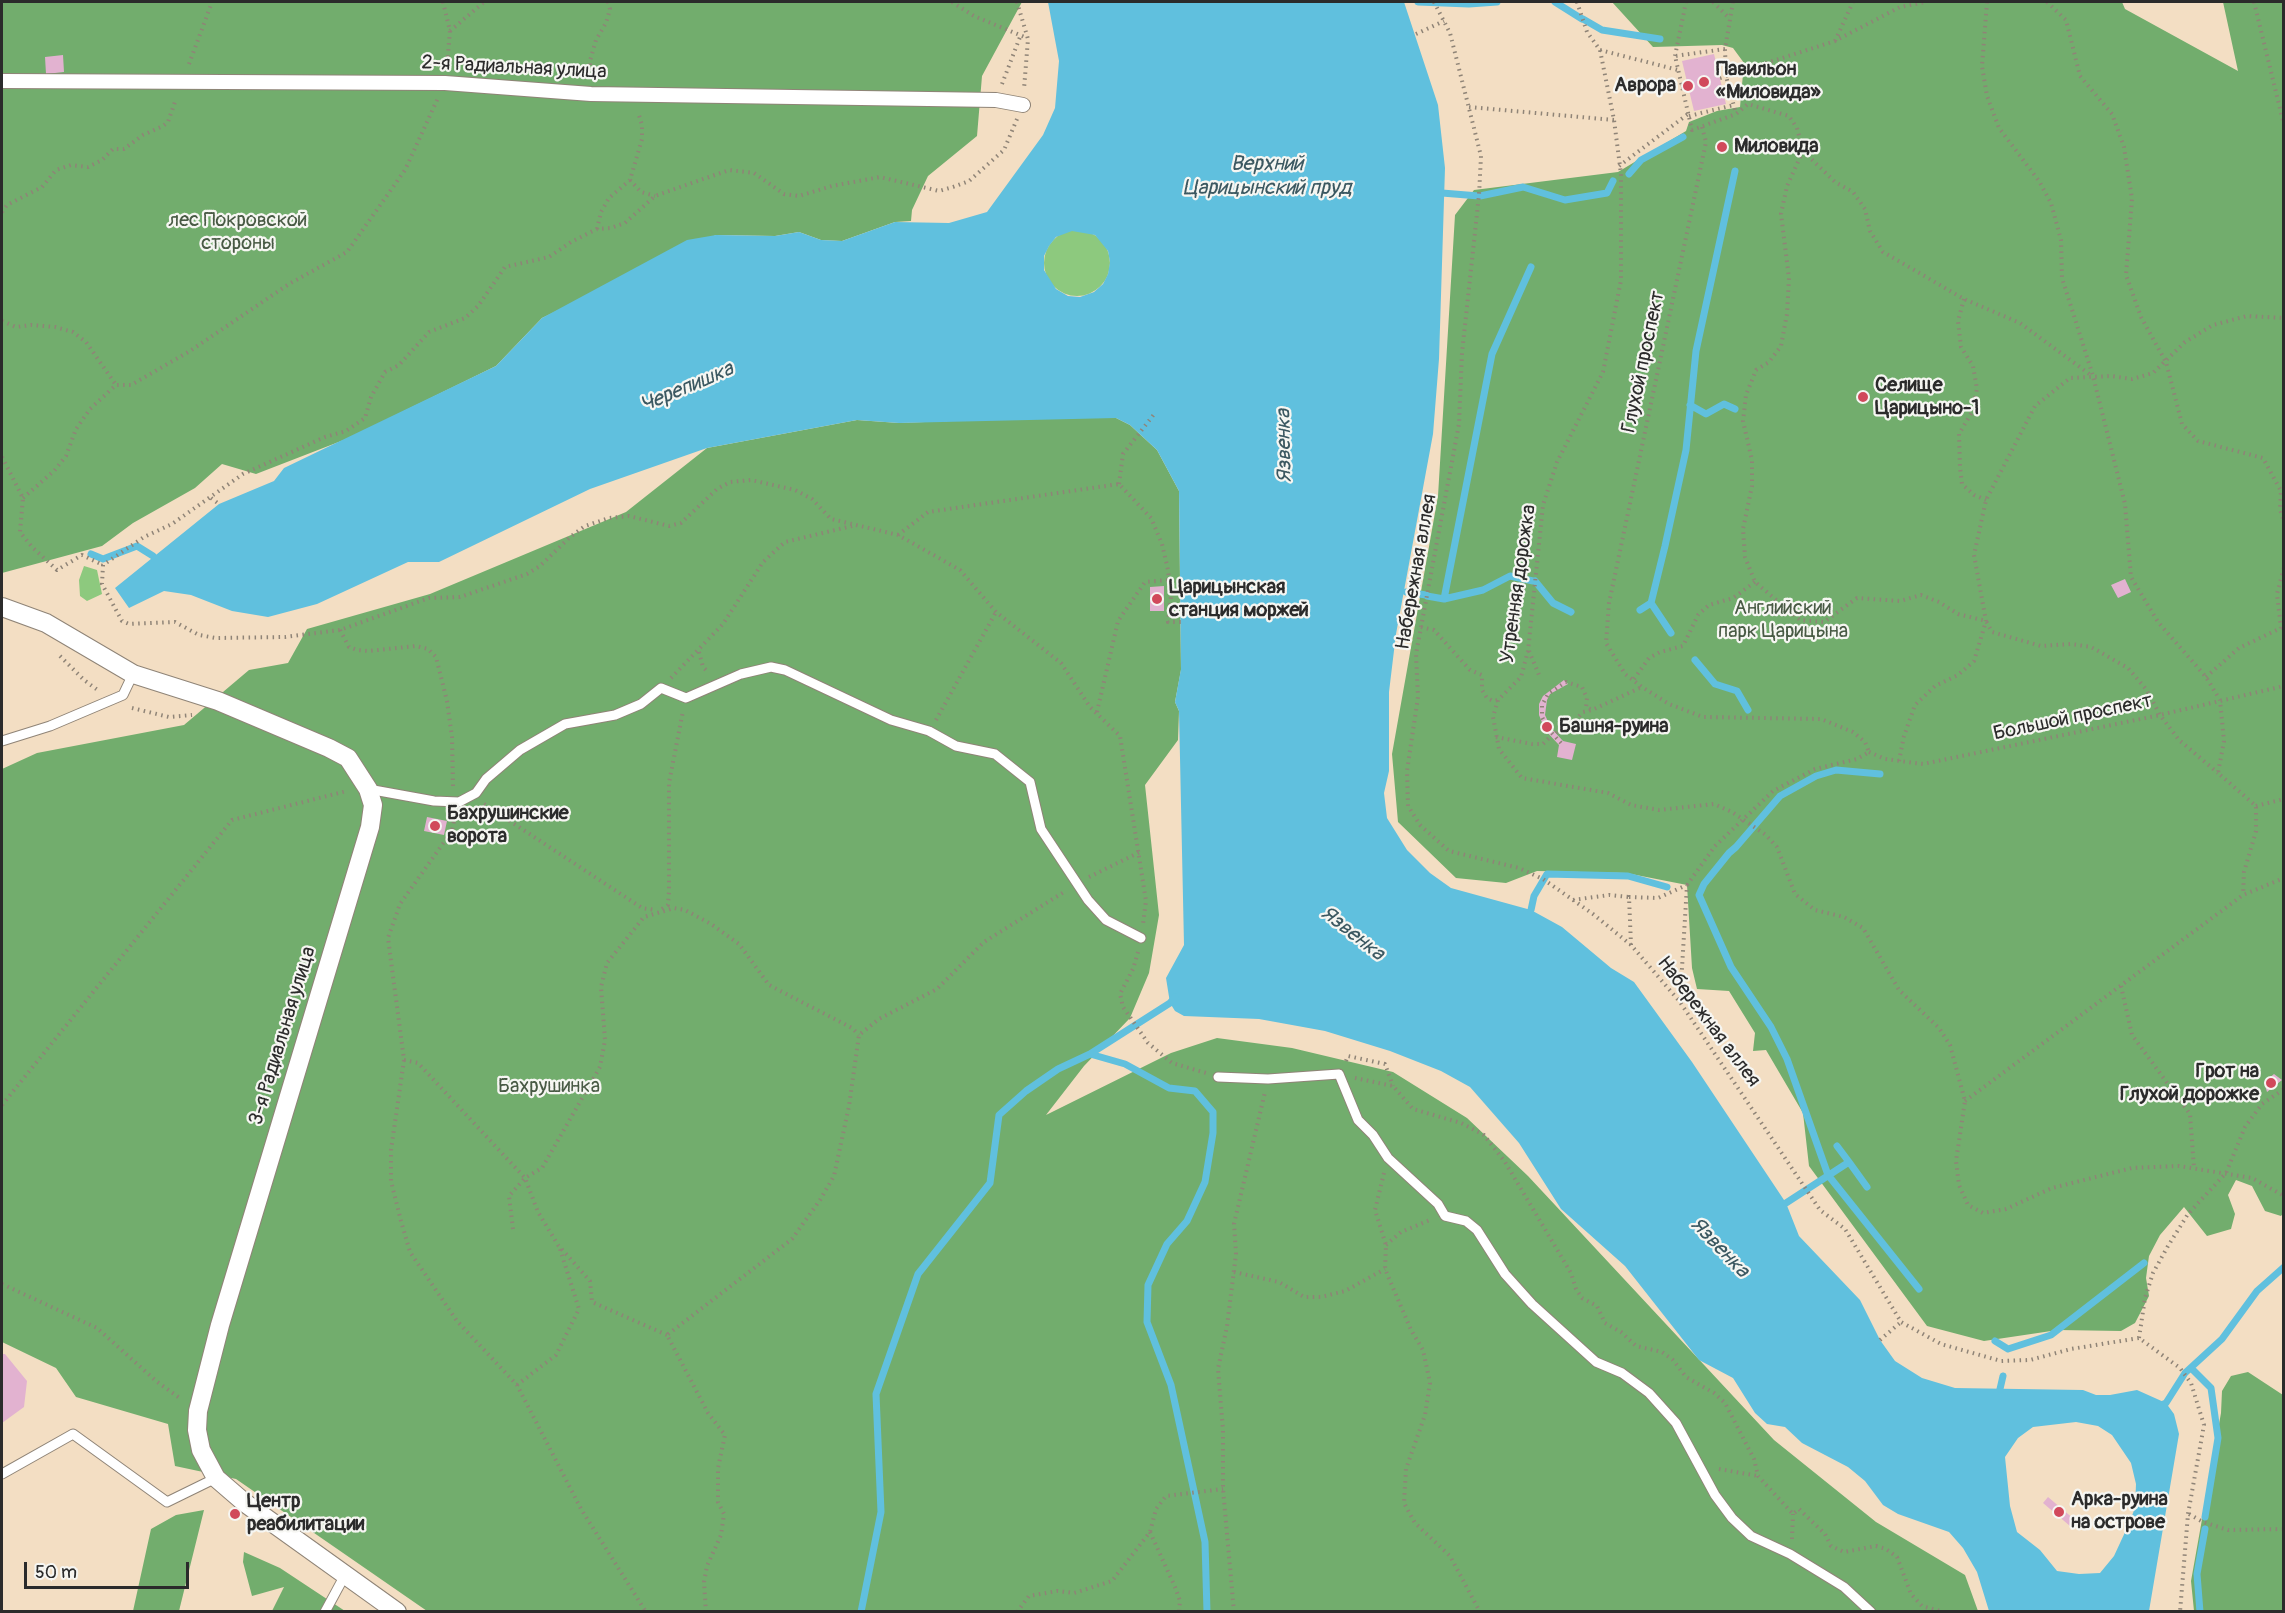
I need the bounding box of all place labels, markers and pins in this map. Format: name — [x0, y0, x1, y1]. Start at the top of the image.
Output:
place label: Павильон «Миловида» — [1716, 58, 1821, 105]
place label: Аврора — [1614, 74, 1676, 98]
marker: Павильон «Миловида» — [1697, 75, 1711, 89]
marker: Аврора — [1681, 79, 1695, 93]
place label: Миловида — [1734, 135, 1819, 159]
marker: Миловида — [1715, 140, 1729, 154]
place label: Селище Царицыно-1 — [1875, 374, 1979, 421]
marker: Селище Царицыно-1 — [1856, 390, 1870, 404]
place label: Царицынская станция моржей — [1169, 576, 1309, 623]
marker: Царицынская станция моржей — [1150, 592, 1164, 606]
place label: Башня-руина — [1559, 715, 1669, 739]
marker: Башня-руина — [1540, 720, 1554, 734]
place label: Бахрушинские ворота — [447, 802, 569, 849]
marker: Бахрушинские ворота — [428, 819, 442, 833]
place label: Грот на Глухой дорожке — [2120, 1060, 2259, 1107]
marker: Грот на Глухой дорожке — [2264, 1076, 2278, 1090]
place label: Арка-руина на острове — [2071, 1488, 2168, 1535]
place label: Центр реабилитации — [247, 1490, 364, 1537]
marker: Арка-руина на острове — [2052, 1505, 2066, 1519]
marker: Центр реабилитации — [228, 1507, 242, 1521]

